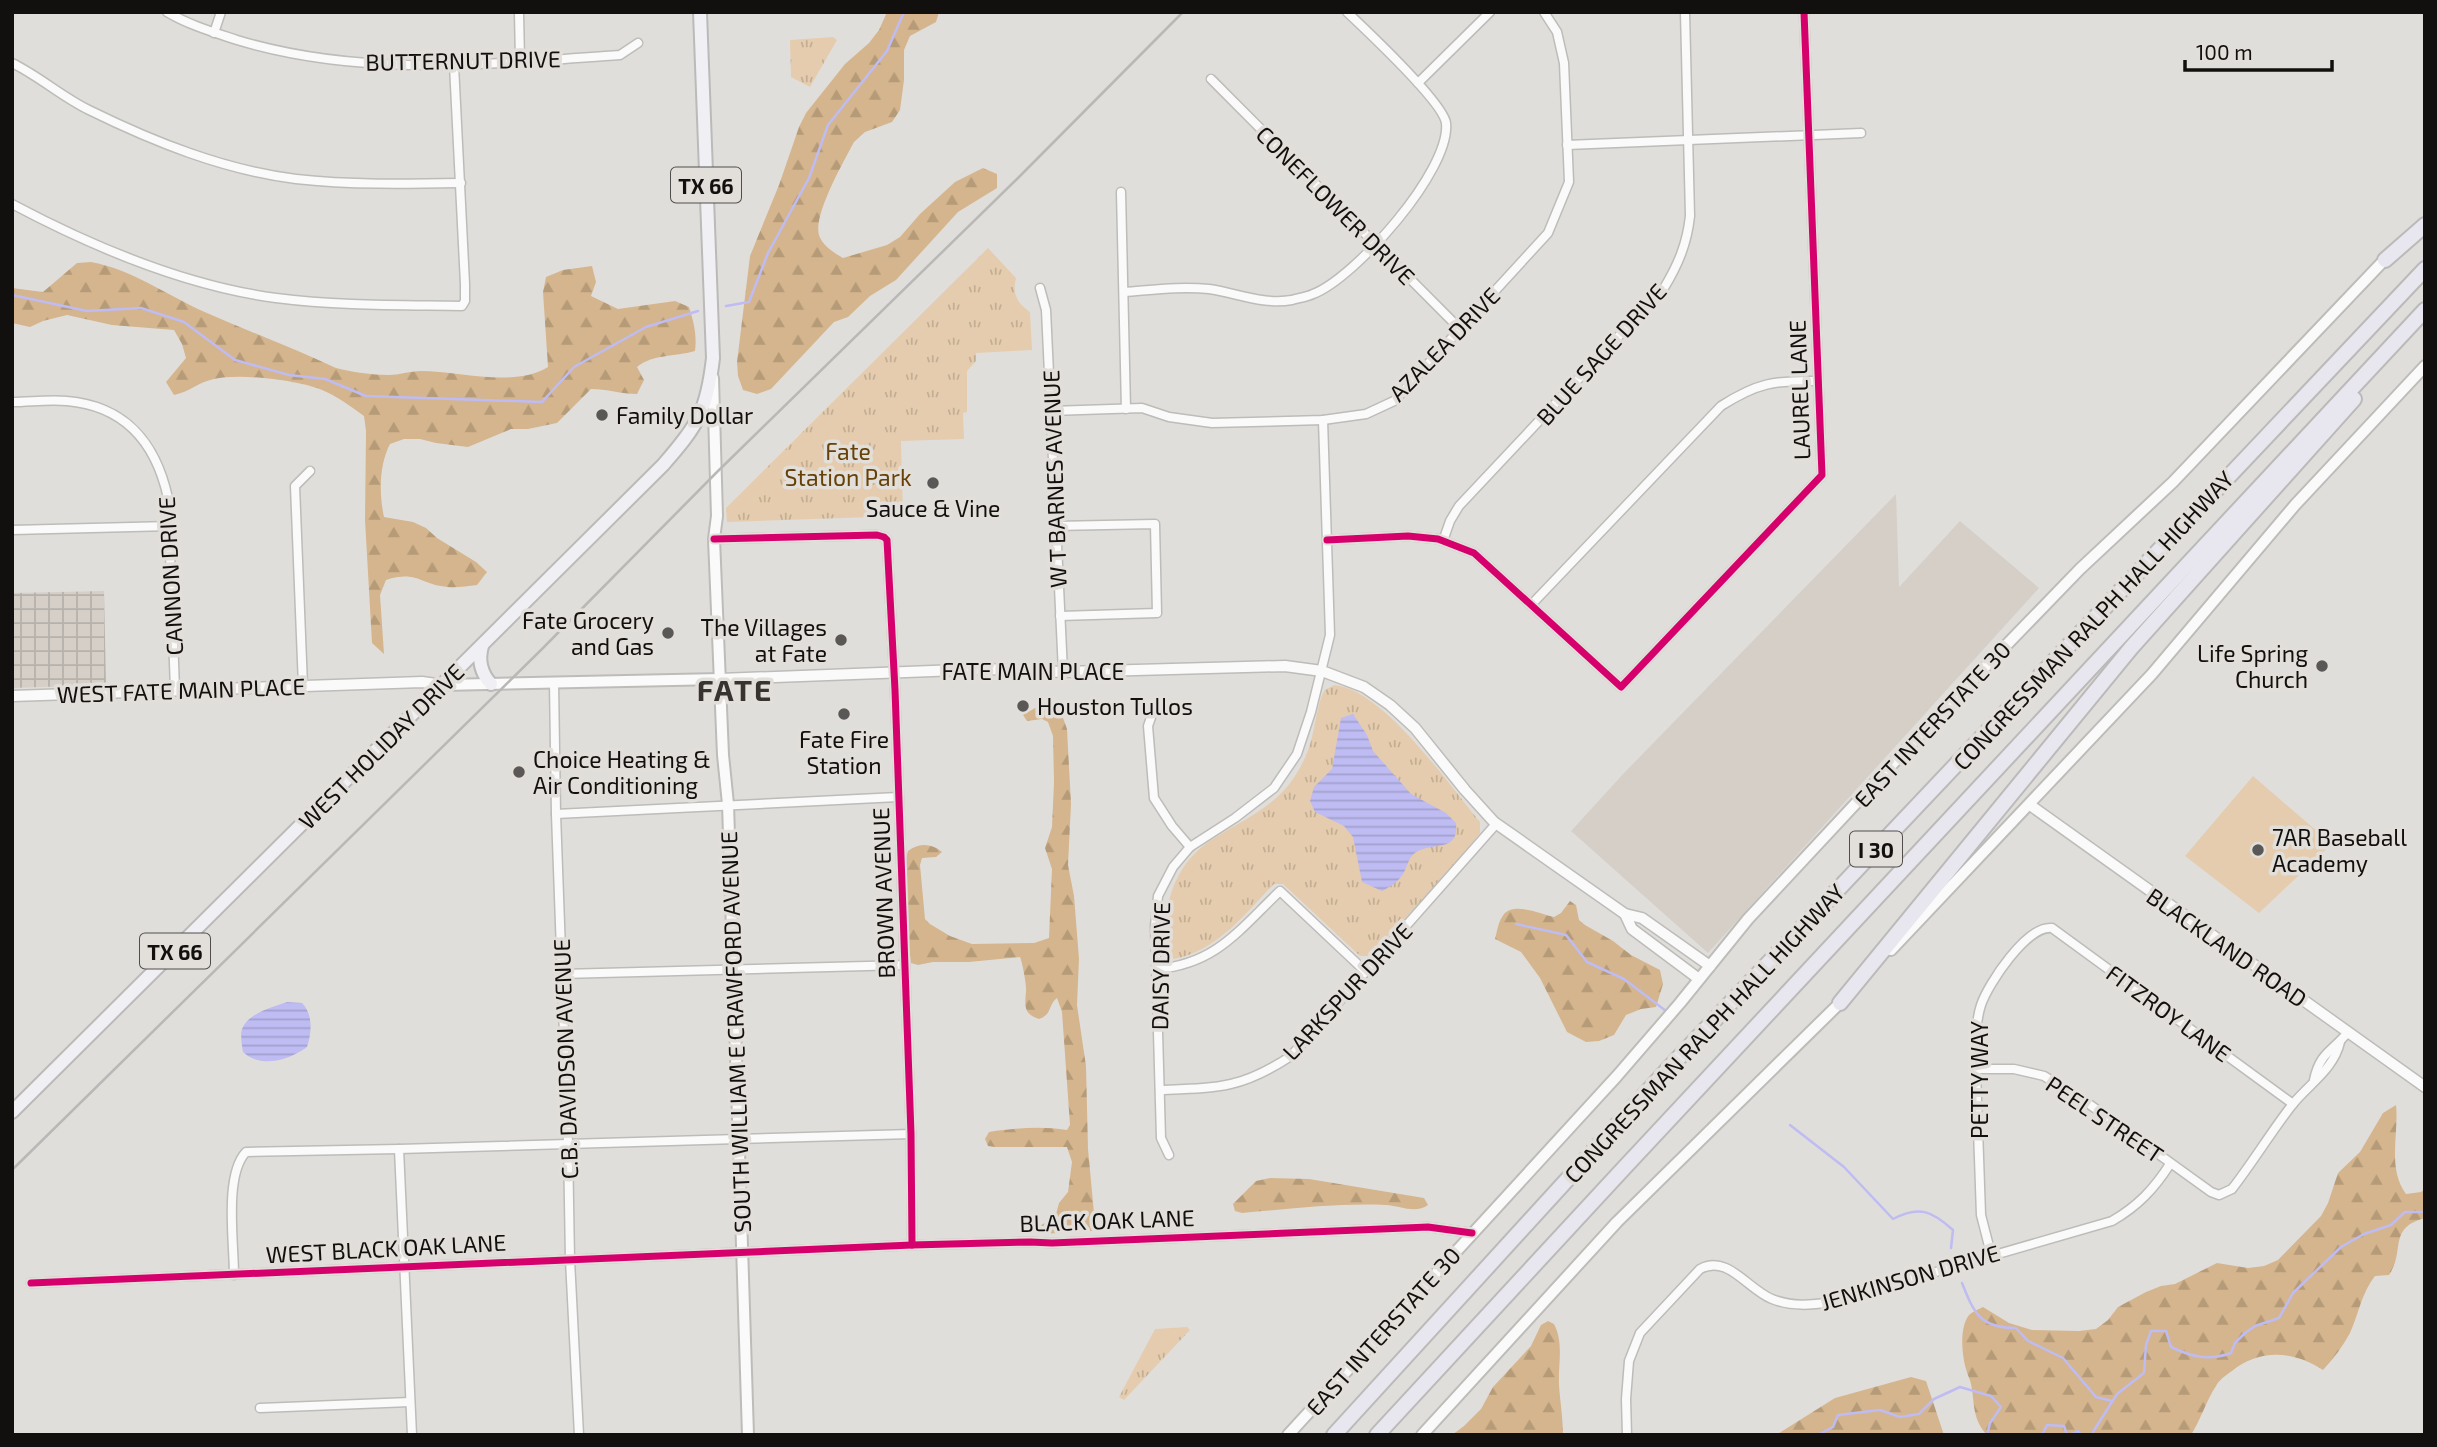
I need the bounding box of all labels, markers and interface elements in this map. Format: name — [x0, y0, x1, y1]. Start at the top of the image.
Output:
scale bar — [2185, 28, 2332, 72]
text: 100 m — [2196, 39, 2253, 64]
street label: BUTTERNUT DRIVE — [365, 44, 561, 76]
street label: CONEFLOWER DRIVE — [1251, 120, 1421, 290]
road number: TX 66 — [671, 168, 741, 202]
street label: BLUE SAGE DRIVE — [1530, 277, 1672, 431]
street label: AZALEA DRIVE — [1383, 281, 1505, 407]
street label: LAUREL LANE — [1783, 320, 1815, 460]
street label: W T BARNES AVENUE — [1036, 369, 1072, 589]
place label: Family Dollar — [616, 401, 753, 429]
marker: Family Dollar — [594, 407, 610, 423]
park label: Fate Station Park — [784, 437, 912, 491]
street label: CONGRESSMAN RALPH HALL HIGHWAY — [1947, 465, 2239, 775]
marker: Sauce & Vine — [925, 475, 941, 491]
place label: Sauce & Vine — [866, 494, 1000, 522]
street label: CANNON DRIVE — [152, 496, 188, 656]
place label: Fate Grocery and Gas — [522, 606, 654, 660]
place label: The Villages at Fate — [701, 613, 827, 667]
marker: Fate Grocery and Gas — [660, 625, 676, 641]
marker: The Villages at Fate — [833, 632, 849, 648]
street label: EAST INTERSTATE 30 — [1848, 635, 2016, 813]
place label: Life Spring Church — [2197, 639, 2308, 693]
street label: WEST HOLIDAY DRIVE — [292, 657, 470, 835]
street label: FATE MAIN PLACE — [942, 657, 1124, 685]
marker: Life Spring Church — [2314, 658, 2330, 674]
district label: FATE — [697, 671, 773, 707]
street label: WEST FATE MAIN PLACE — [56, 672, 306, 708]
place label: Houston Tullos — [1037, 692, 1193, 720]
marker: Houston Tullos — [1015, 698, 1031, 714]
marker: Fate Fire Station — [836, 706, 852, 722]
place label: Fate Fire Station — [799, 725, 889, 779]
place label: Choice Heating & Air Conditioning — [533, 745, 711, 799]
marker: Choice Heating & Air Conditioning — [511, 764, 527, 780]
street label: BROWN AVENUE — [866, 807, 900, 979]
place label: 7AR Baseball Academy — [2272, 823, 2407, 877]
street label: SOUTH WILLIAM E CRAWFORD AVENUE — [714, 831, 756, 1233]
road number: I 30 — [1850, 832, 1902, 866]
marker: 7AR Baseball Academy — [2250, 842, 2266, 858]
street label: CONGRESSMAN RALPH HALL HIGHWAY — [1558, 878, 1850, 1188]
street label: BLACKLAND ROAD — [2142, 881, 2312, 1013]
street label: DAISY DRIVE — [1145, 902, 1175, 1030]
street label: LARKSPUR DRIVE — [1276, 917, 1418, 1065]
road number: TX 66 — [140, 934, 210, 968]
street label: C.B. DAVIDSON AVENUE — [547, 938, 583, 1180]
street label: FITZROY LANE — [2101, 959, 2237, 1067]
street label: PETTY WAY — [1965, 1021, 1993, 1139]
street label: PEEL STREET — [2041, 1070, 2169, 1168]
street label: BLACK OAK LANE — [1019, 1203, 1195, 1237]
street label: WEST BLACK OAK LANE — [265, 1228, 507, 1268]
street label: JENKINSON DRIVE — [1817, 1238, 2003, 1316]
street label: EAST INTERSTATE 30 — [1300, 1241, 1466, 1421]

